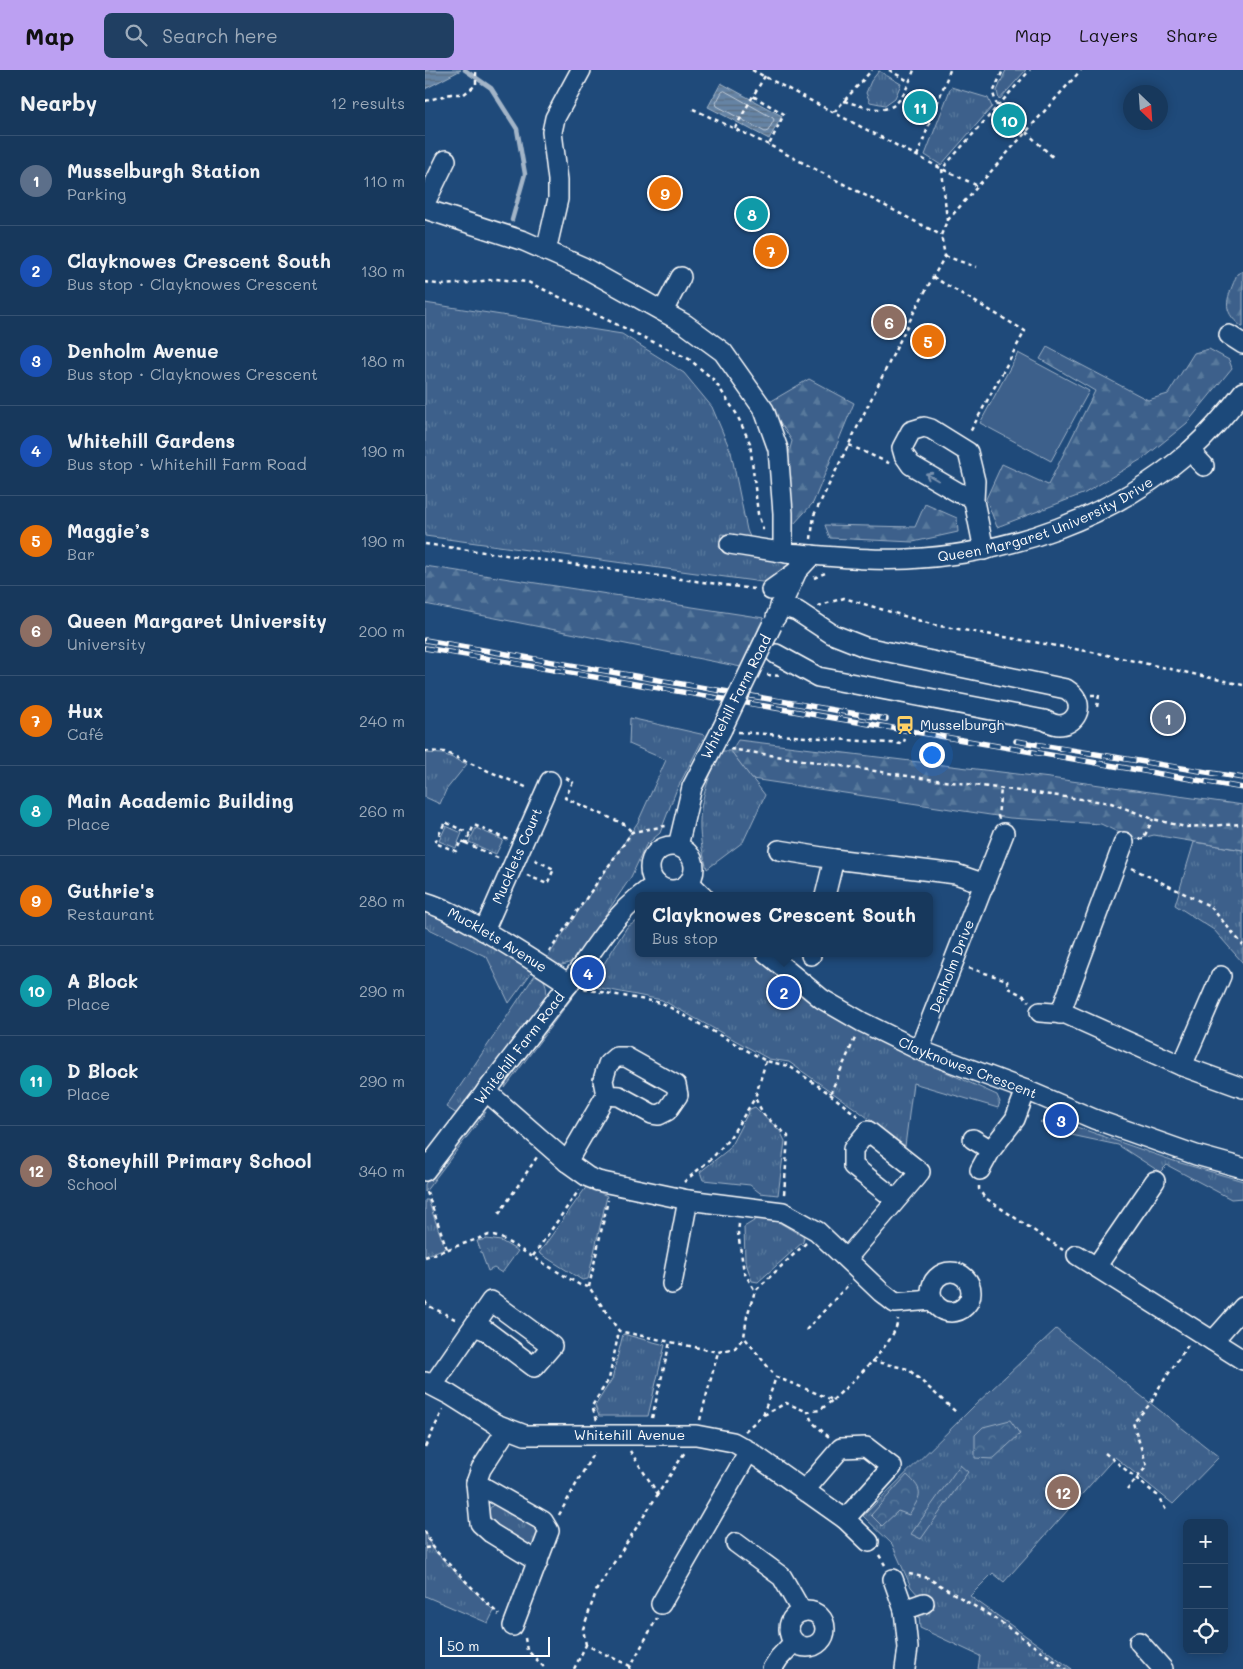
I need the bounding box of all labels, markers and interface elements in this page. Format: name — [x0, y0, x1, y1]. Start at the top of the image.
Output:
search box — [104, 13, 454, 58]
text: Map — [25, 20, 74, 51]
icon: search — [122, 21, 150, 49]
text: Search here — [162, 23, 278, 48]
text: Map — [1015, 23, 1051, 47]
text: Layers — [1079, 23, 1138, 47]
text: Share — [1166, 23, 1218, 47]
north arrow — [1123, 85, 1168, 130]
pin: 11 — [904, 88, 936, 126]
text: Nearby — [20, 89, 97, 116]
text: 12 results — [331, 92, 405, 113]
pin: 10 — [993, 101, 1025, 139]
text: Musselburgh Station — [67, 158, 260, 183]
text: 1 — [32, 170, 40, 191]
text: 110 m — [363, 170, 405, 191]
pin: 9 — [649, 174, 681, 212]
text: Parking — [67, 183, 126, 204]
pin: 8 — [736, 195, 768, 233]
pin: 7 — [755, 232, 787, 270]
text: Clayknowes Crescent South — [67, 248, 331, 273]
text: 2 — [32, 260, 40, 281]
text: 130 m — [361, 260, 405, 281]
text: Bus stop · Clayknowes Crescent — [67, 273, 318, 294]
pin: 6 — [873, 303, 905, 341]
pin: 5 — [912, 322, 944, 360]
text: Denholm Avenue — [67, 338, 219, 363]
text: 3 — [31, 350, 41, 371]
text: 180 m — [360, 350, 405, 371]
text: Bus stop · Clayknowes Crescent — [67, 363, 318, 384]
text: Whitehill Gardens — [67, 428, 235, 453]
text: 4 — [31, 440, 41, 461]
text: 190 m — [361, 440, 405, 461]
text: Bus stop · Whitehill Farm Road — [67, 453, 307, 474]
one-way arrow — [925, 472, 939, 482]
street label: Queen Margaret University Drive — [937, 472, 1156, 566]
text: Maggie’s — [67, 518, 150, 543]
text: 5 — [31, 530, 41, 551]
text: 190 m — [361, 530, 405, 551]
text: Bar — [67, 543, 95, 564]
text: Queen Margaret University — [67, 608, 327, 633]
text: 6 — [31, 620, 41, 641]
text: 200 m — [358, 620, 405, 641]
street label: Whitehill Farm Road — [696, 631, 775, 762]
text: University — [67, 633, 146, 654]
text: Hux — [67, 698, 103, 723]
pin: 1 — [1152, 699, 1184, 737]
text: 7 — [32, 710, 40, 731]
text: 240 m — [359, 710, 405, 731]
station icon: Musselburgh — [894, 714, 916, 736]
place label: Musselburgh — [920, 715, 1004, 734]
text: Café — [67, 723, 104, 744]
your location — [919, 742, 945, 768]
text: Main Academic Building — [67, 788, 293, 813]
text: 8 — [31, 800, 41, 821]
text: 260 m — [359, 800, 405, 821]
street label: Mucklets Court — [487, 805, 546, 907]
text: Place — [67, 813, 110, 834]
text: Guthrie's — [67, 878, 154, 903]
text: 9 — [31, 890, 41, 911]
text: 280 m — [359, 890, 405, 911]
popup — [635, 892, 933, 957]
text: Clayknowes Crescent South — [652, 902, 916, 927]
text: Restaurant — [67, 903, 155, 924]
street label: Mucklets Avenue — [445, 903, 551, 976]
street label: Denholm Drive — [925, 917, 978, 1015]
text: Bus stop — [652, 927, 718, 948]
pin: 4 — [572, 954, 604, 992]
text: A Block — [67, 968, 138, 993]
pin: 2 — [768, 973, 800, 1011]
text: 10 — [27, 980, 45, 1001]
text: 290 m — [359, 980, 405, 1001]
street label: Whitehill Farm Road — [470, 988, 568, 1108]
text: Place — [67, 993, 110, 1014]
street label: Clayknowes Crescent — [896, 1031, 1040, 1103]
text: D Block — [67, 1058, 139, 1083]
text: 11 — [29, 1070, 43, 1091]
text: 290 m — [359, 1070, 405, 1091]
text: Place — [67, 1083, 110, 1104]
pin: 3 — [1045, 1101, 1077, 1139]
text: Stoneyhill Primary School — [67, 1148, 312, 1173]
text: 12 — [28, 1160, 44, 1181]
text: 340 m — [358, 1160, 405, 1181]
text: School — [67, 1173, 117, 1194]
street label: Whitehill Avenue — [574, 1425, 685, 1444]
pin: 12 — [1047, 1473, 1079, 1511]
map controls — [1183, 1519, 1228, 1654]
button: + — [1183, 1519, 1228, 1564]
button: − — [1183, 1564, 1228, 1609]
button: locate — [1183, 1609, 1228, 1654]
scale bar — [440, 1634, 550, 1657]
text: 50 m — [447, 1636, 479, 1655]

